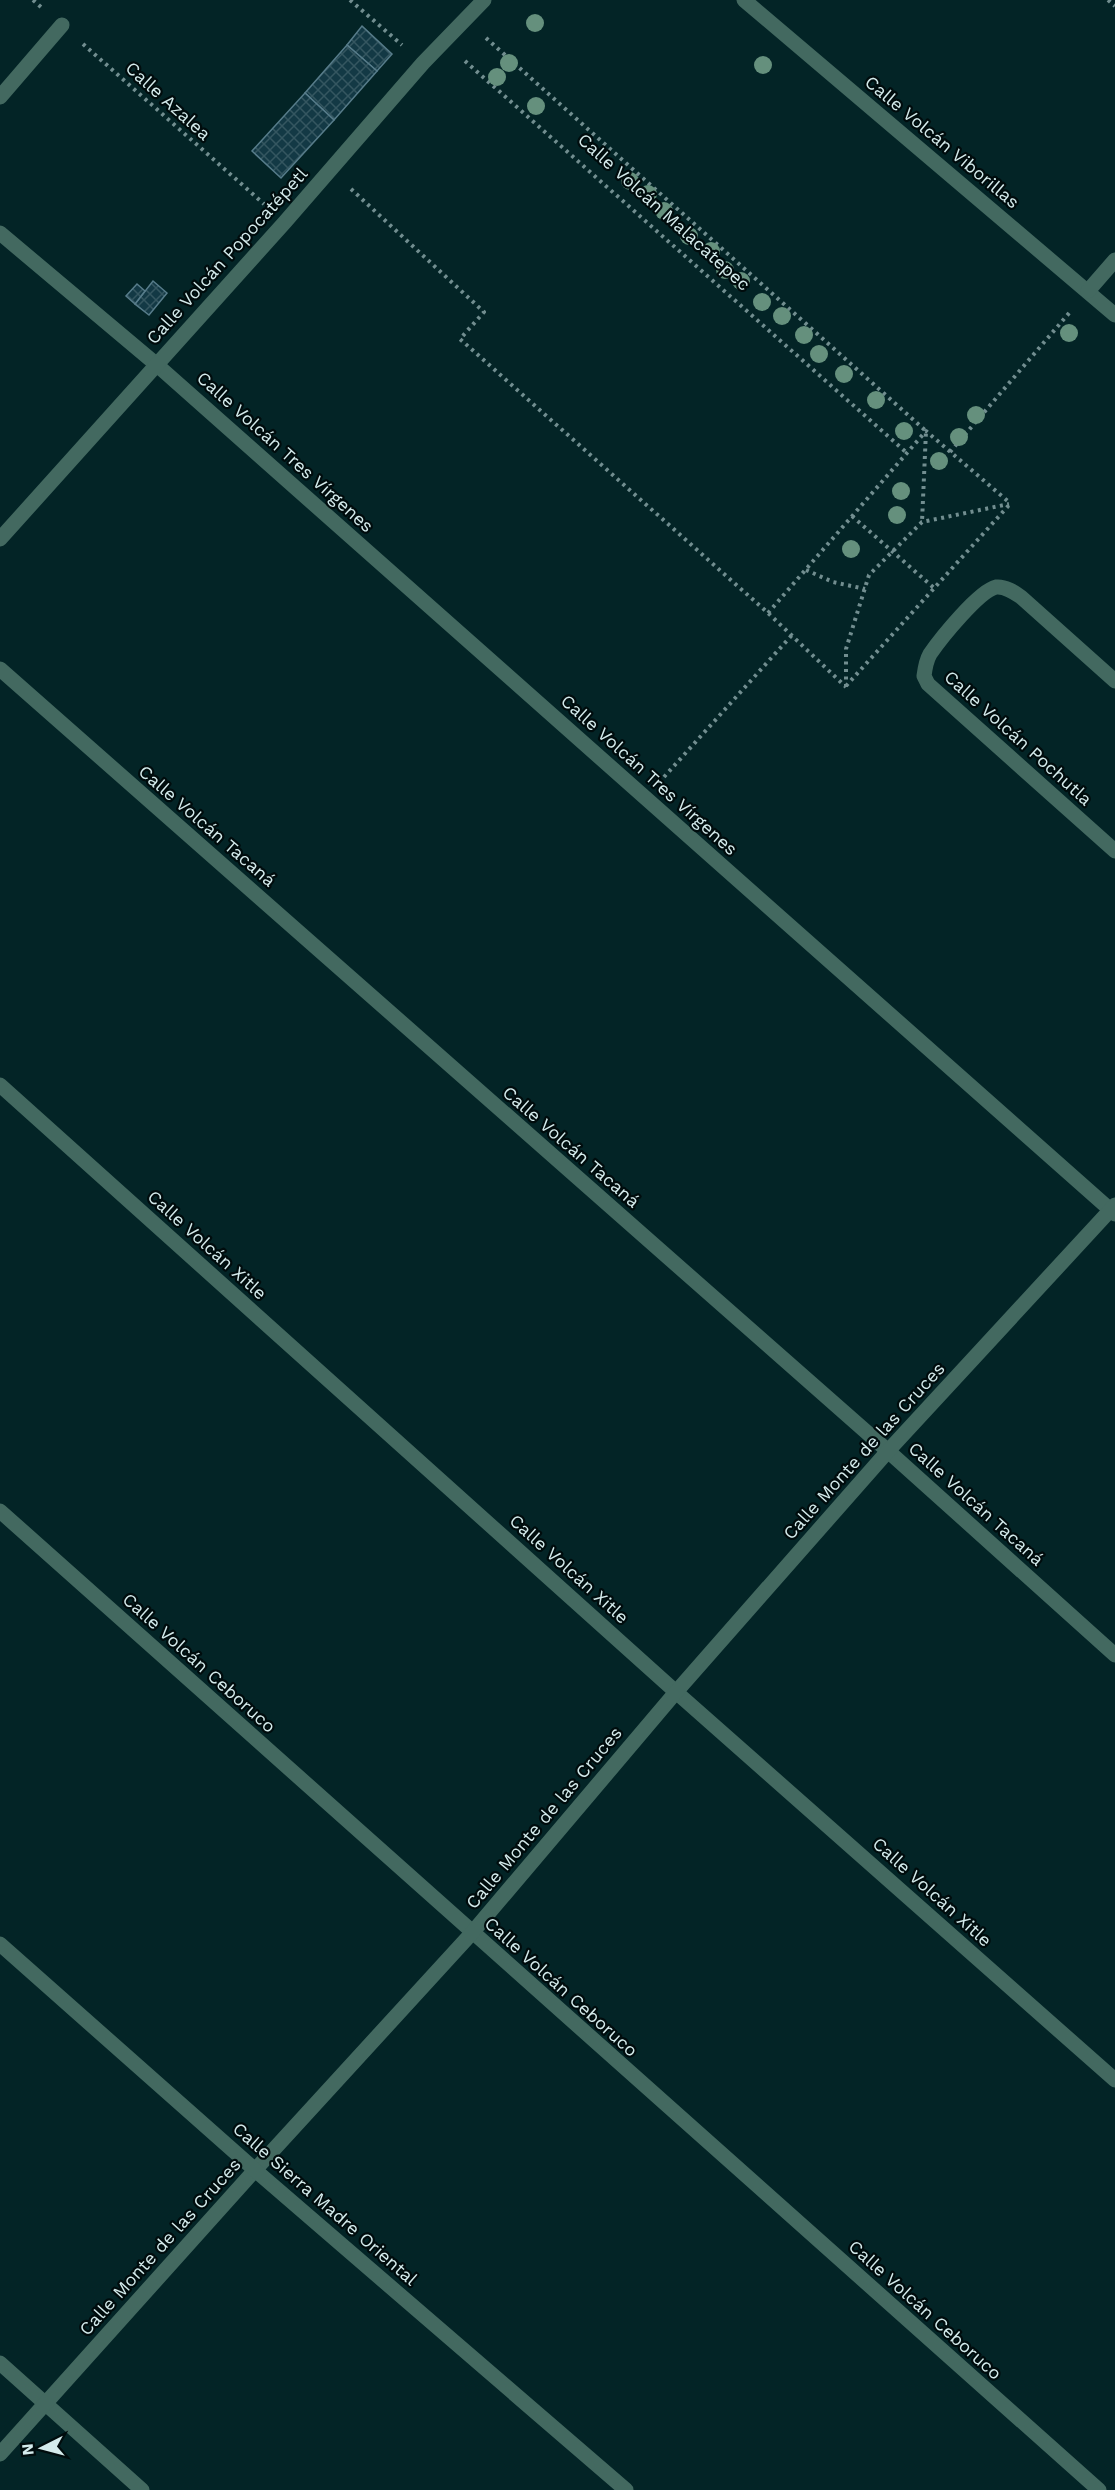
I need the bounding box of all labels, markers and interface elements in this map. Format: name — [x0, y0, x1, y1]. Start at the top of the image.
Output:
street label: Calle Azalea — [122, 57, 215, 144]
street label: Calle Volcán Viborillas — [861, 71, 1024, 212]
street label: Calle Volcán Malacatepec — [574, 129, 755, 295]
street label: Calle Volcán Popocatépetl — [142, 163, 312, 348]
street label: Calle Volcán Tres Vírgenes — [193, 367, 378, 536]
street label: Calle Volcán Pochutla — [940, 666, 1096, 809]
street label: Calle Volcán Tres Vírgenes — [557, 690, 742, 859]
street label: Calle Volcán Tacaná — [135, 760, 280, 891]
street label: Calle Volcán Tacaná — [499, 1081, 644, 1212]
street label: Calle Volcán Xitle — [143, 1186, 271, 1304]
street label: Calle Monte de las Cruces — [779, 1358, 949, 1544]
street label: Calle Volcán Tacaná — [904, 1437, 1048, 1570]
street label: Calle Volcán Xitle — [505, 1510, 633, 1628]
street label: Calle Volcán Ceboruco — [119, 1588, 280, 1737]
street label: Calle Monte de las Cruces — [461, 1722, 626, 1913]
street label: Calle Volcán Xitle — [868, 1833, 996, 1951]
street label: Calle Volcán Ceboruco — [481, 1912, 642, 2061]
street label: Calle Sierra Madre Oriental — [229, 2118, 422, 2290]
street label: Calle Monte de las Cruces — [75, 2154, 245, 2340]
street label: Calle Volcán Ceboruco — [845, 2235, 1006, 2384]
north arrow — [12, 2418, 72, 2478]
text: N — [18, 2443, 38, 2456]

